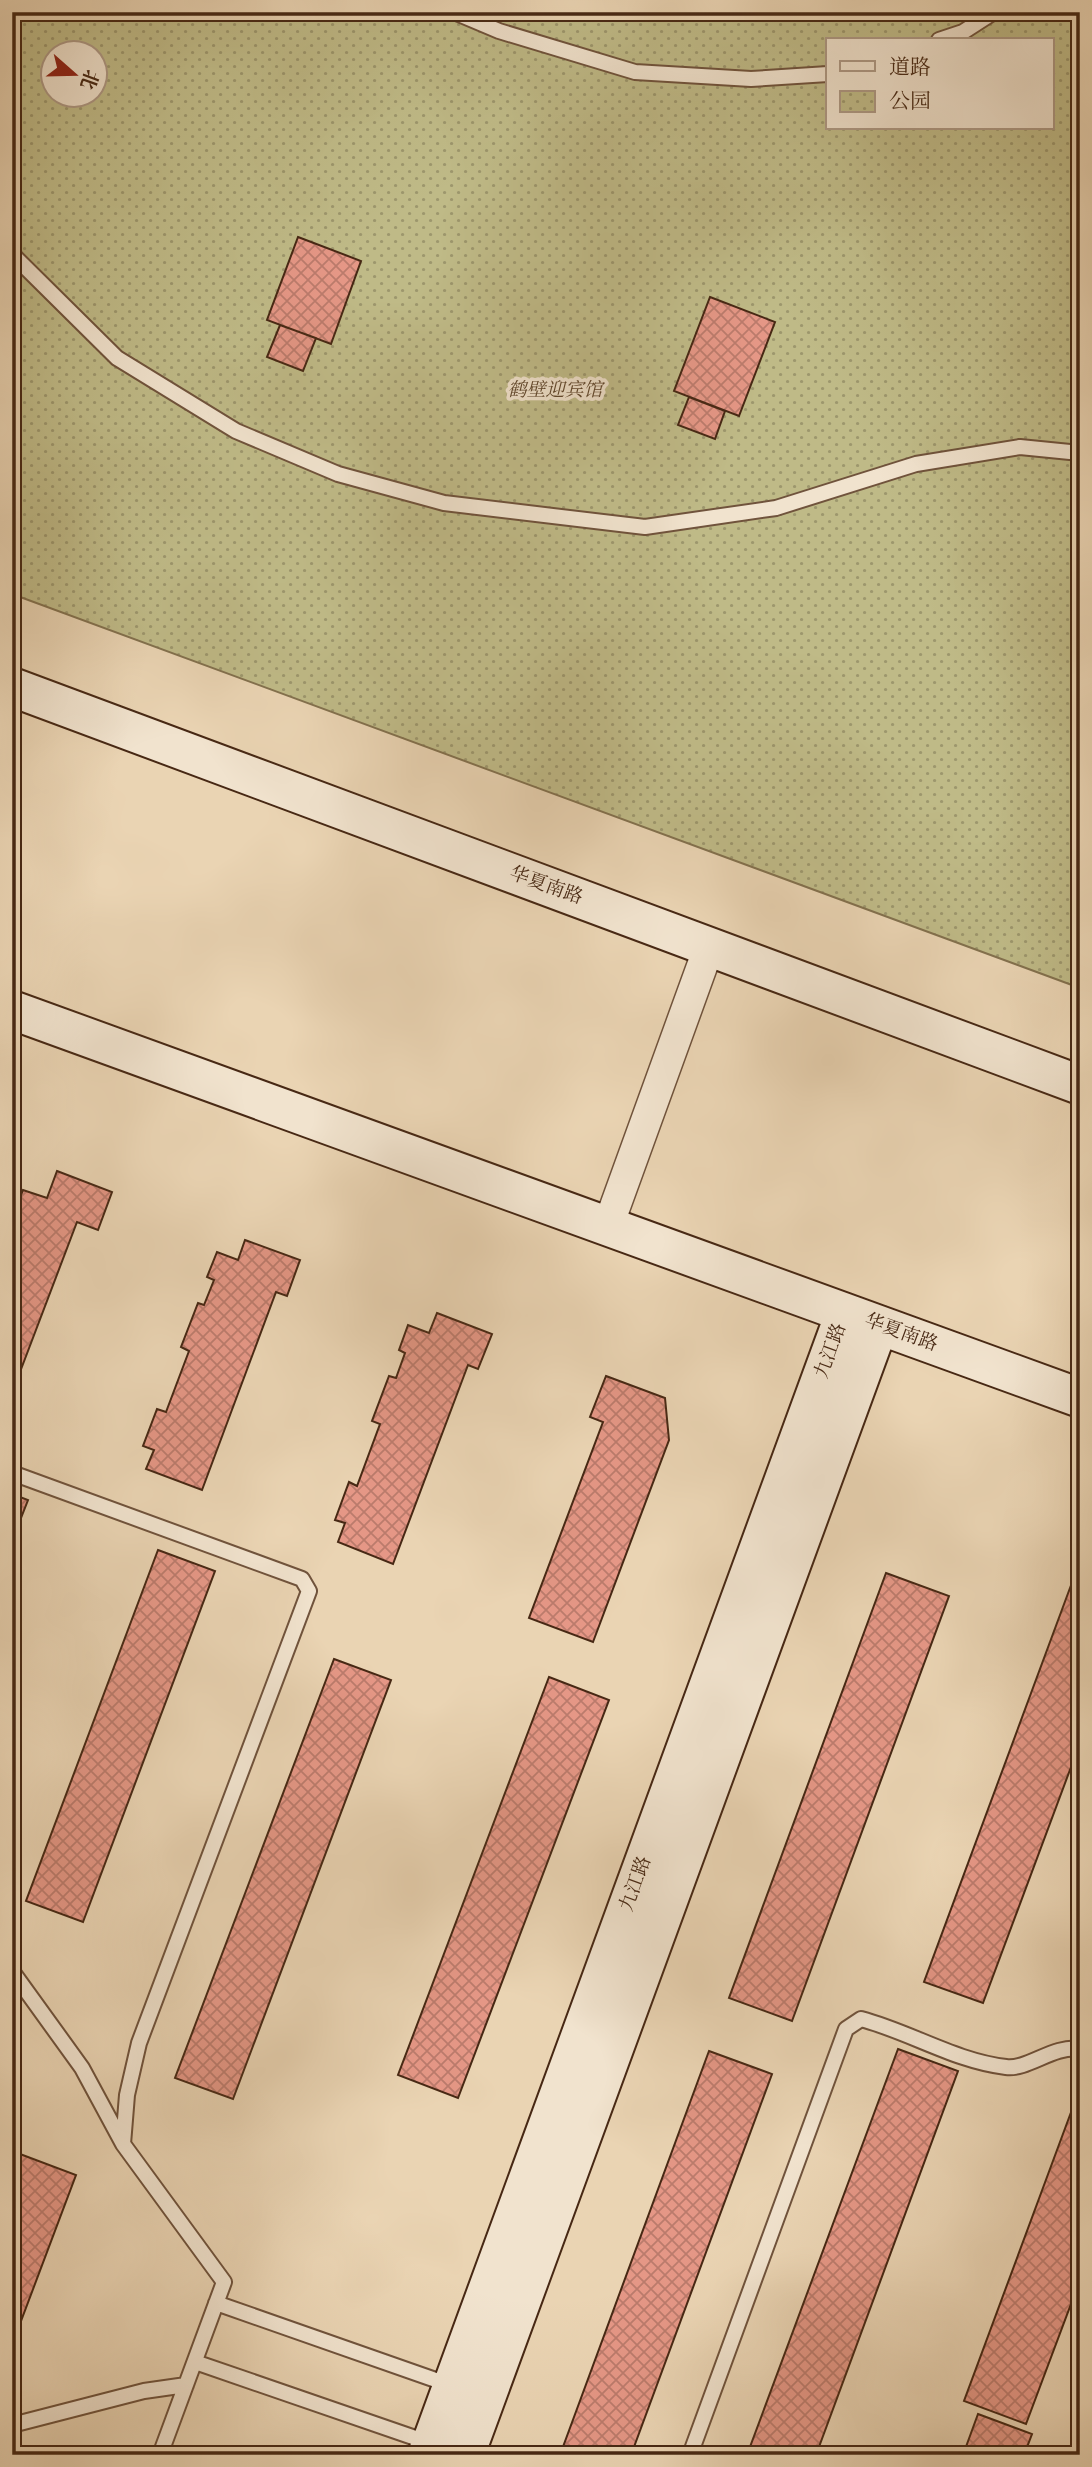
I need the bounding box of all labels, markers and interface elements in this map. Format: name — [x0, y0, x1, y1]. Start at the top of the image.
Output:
north arrow — [38, 38, 108, 108]
legend — [826, 38, 1054, 130]
text: 道路 — [889, 54, 931, 83]
text: 北 — [73, 66, 104, 93]
text: 公园 — [889, 88, 931, 117]
park label: 鹤壁迎宾馆 — [507, 378, 605, 404]
street label: 华夏南路 — [506, 861, 586, 911]
street label: 华夏南路 — [861, 1308, 941, 1358]
street label: 九江路 — [809, 1320, 853, 1382]
street label: 九江路 — [614, 1853, 658, 1915]

